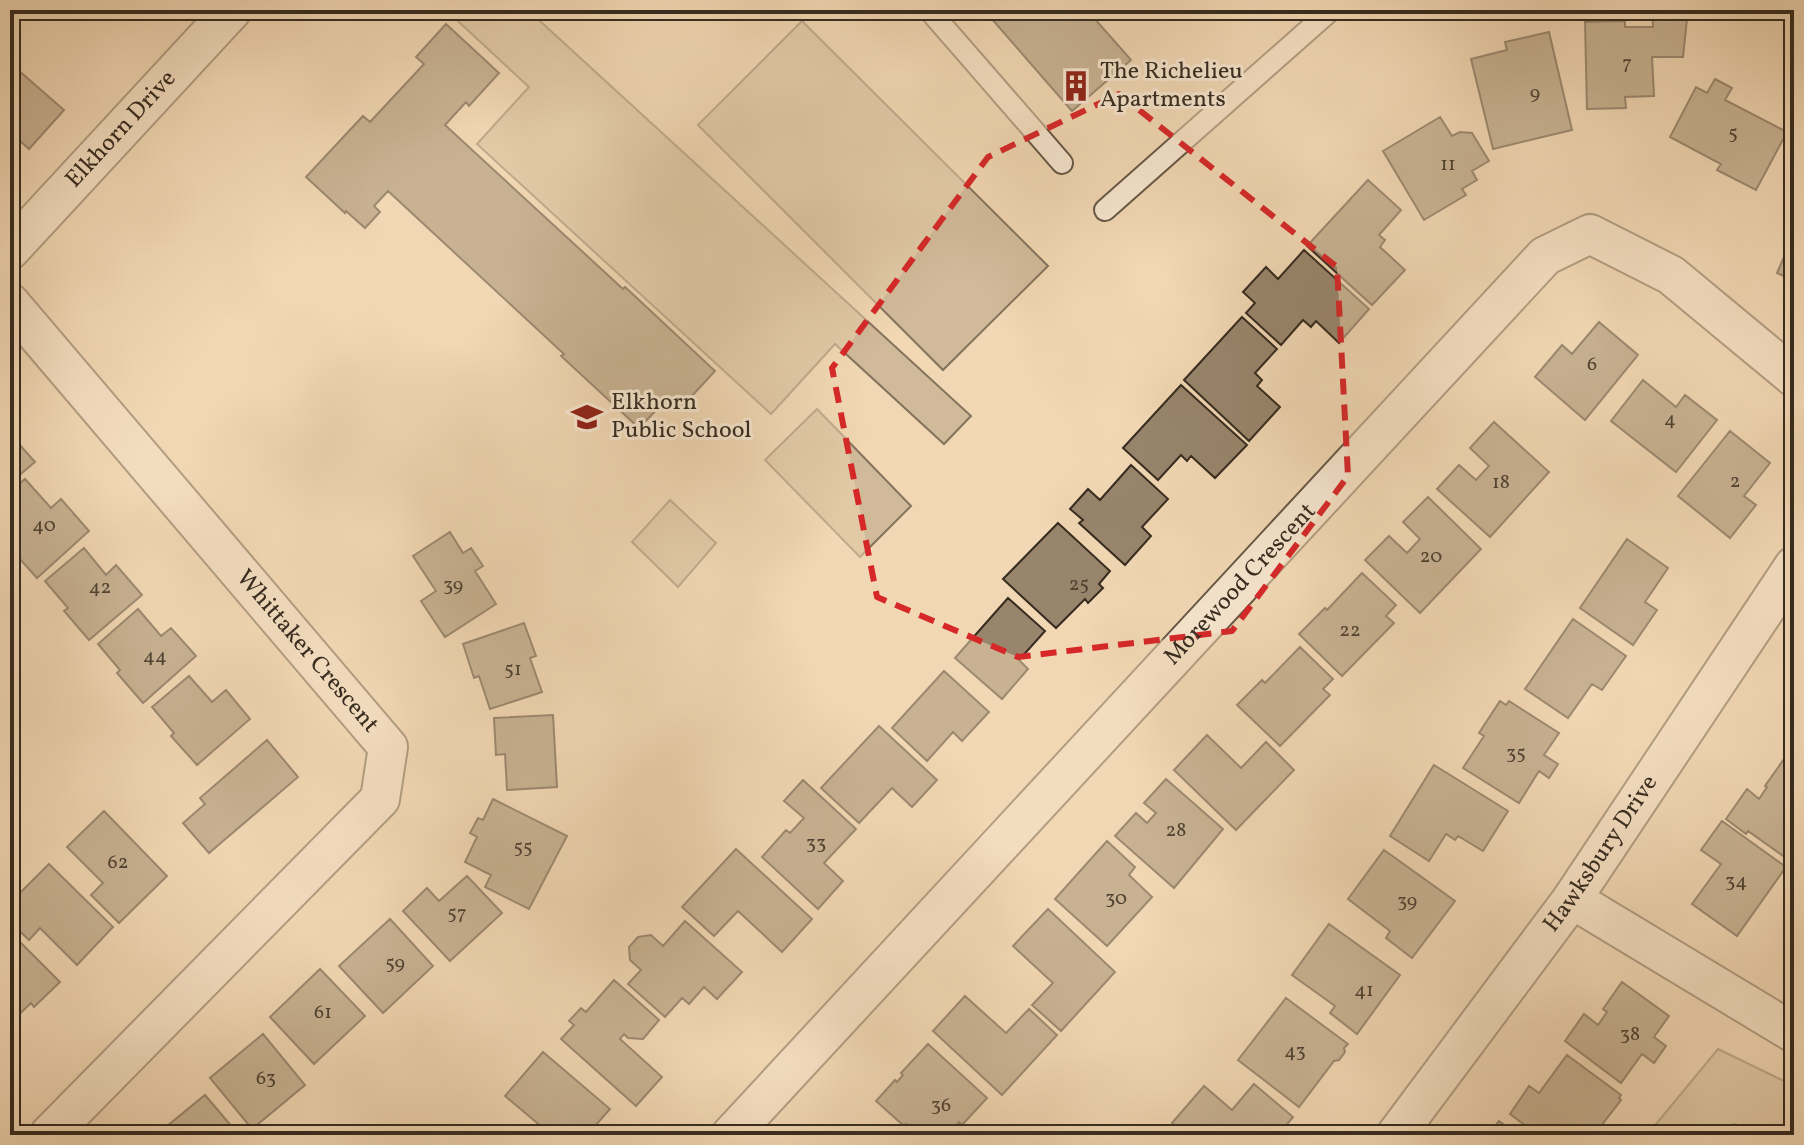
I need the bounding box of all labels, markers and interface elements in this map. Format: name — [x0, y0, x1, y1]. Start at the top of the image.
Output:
house number: 7 — [1622, 50, 1632, 78]
place label: The Richelieu Apartments — [1100, 55, 1243, 117]
street label: Elkhorn Drive — [58, 63, 185, 196]
building icon: The Richelieu Apartments — [1059, 69, 1093, 103]
house number: 9 — [1530, 80, 1540, 108]
house number: 5 — [1728, 120, 1738, 148]
house number: 11 — [1440, 151, 1456, 179]
house number: 6 — [1587, 351, 1597, 379]
place label: Elkhorn Public School — [611, 386, 751, 448]
school or university icon: Elkhorn Public School — [570, 400, 604, 434]
house number: 4 — [1664, 406, 1676, 434]
house number: 2 — [1730, 468, 1740, 496]
house number: 18 — [1492, 469, 1510, 497]
street label: Morewood Crescent — [1157, 496, 1325, 673]
house number: 40 — [32, 512, 56, 540]
house number: 20 — [1420, 543, 1442, 571]
street label: Whittaker Crescent — [227, 563, 386, 741]
house number: 25 — [1069, 571, 1089, 599]
house number: 39 — [443, 572, 463, 600]
house number: 42 — [89, 574, 111, 602]
house number: 22 — [1339, 617, 1361, 645]
house number: 44 — [143, 643, 167, 671]
house number: 51 — [504, 656, 522, 684]
house number: 35 — [1506, 740, 1526, 768]
street label: Hawksbury Drive — [1535, 769, 1667, 940]
house number: 28 — [1166, 817, 1186, 845]
house number: 33 — [806, 830, 826, 858]
house number: 55 — [513, 834, 533, 862]
house number: 62 — [108, 849, 128, 877]
house number: 34 — [1725, 868, 1747, 896]
house number: 30 — [1105, 885, 1127, 913]
house number: 39 — [1397, 888, 1417, 916]
house number: 57 — [447, 900, 467, 928]
house number: 59 — [385, 950, 405, 978]
house number: 41 — [1354, 977, 1374, 1005]
house number: 61 — [314, 999, 332, 1027]
house number: 38 — [1620, 1021, 1640, 1049]
house number: 43 — [1284, 1038, 1306, 1066]
house number: 63 — [256, 1065, 276, 1093]
house number: 36 — [931, 1092, 951, 1120]

